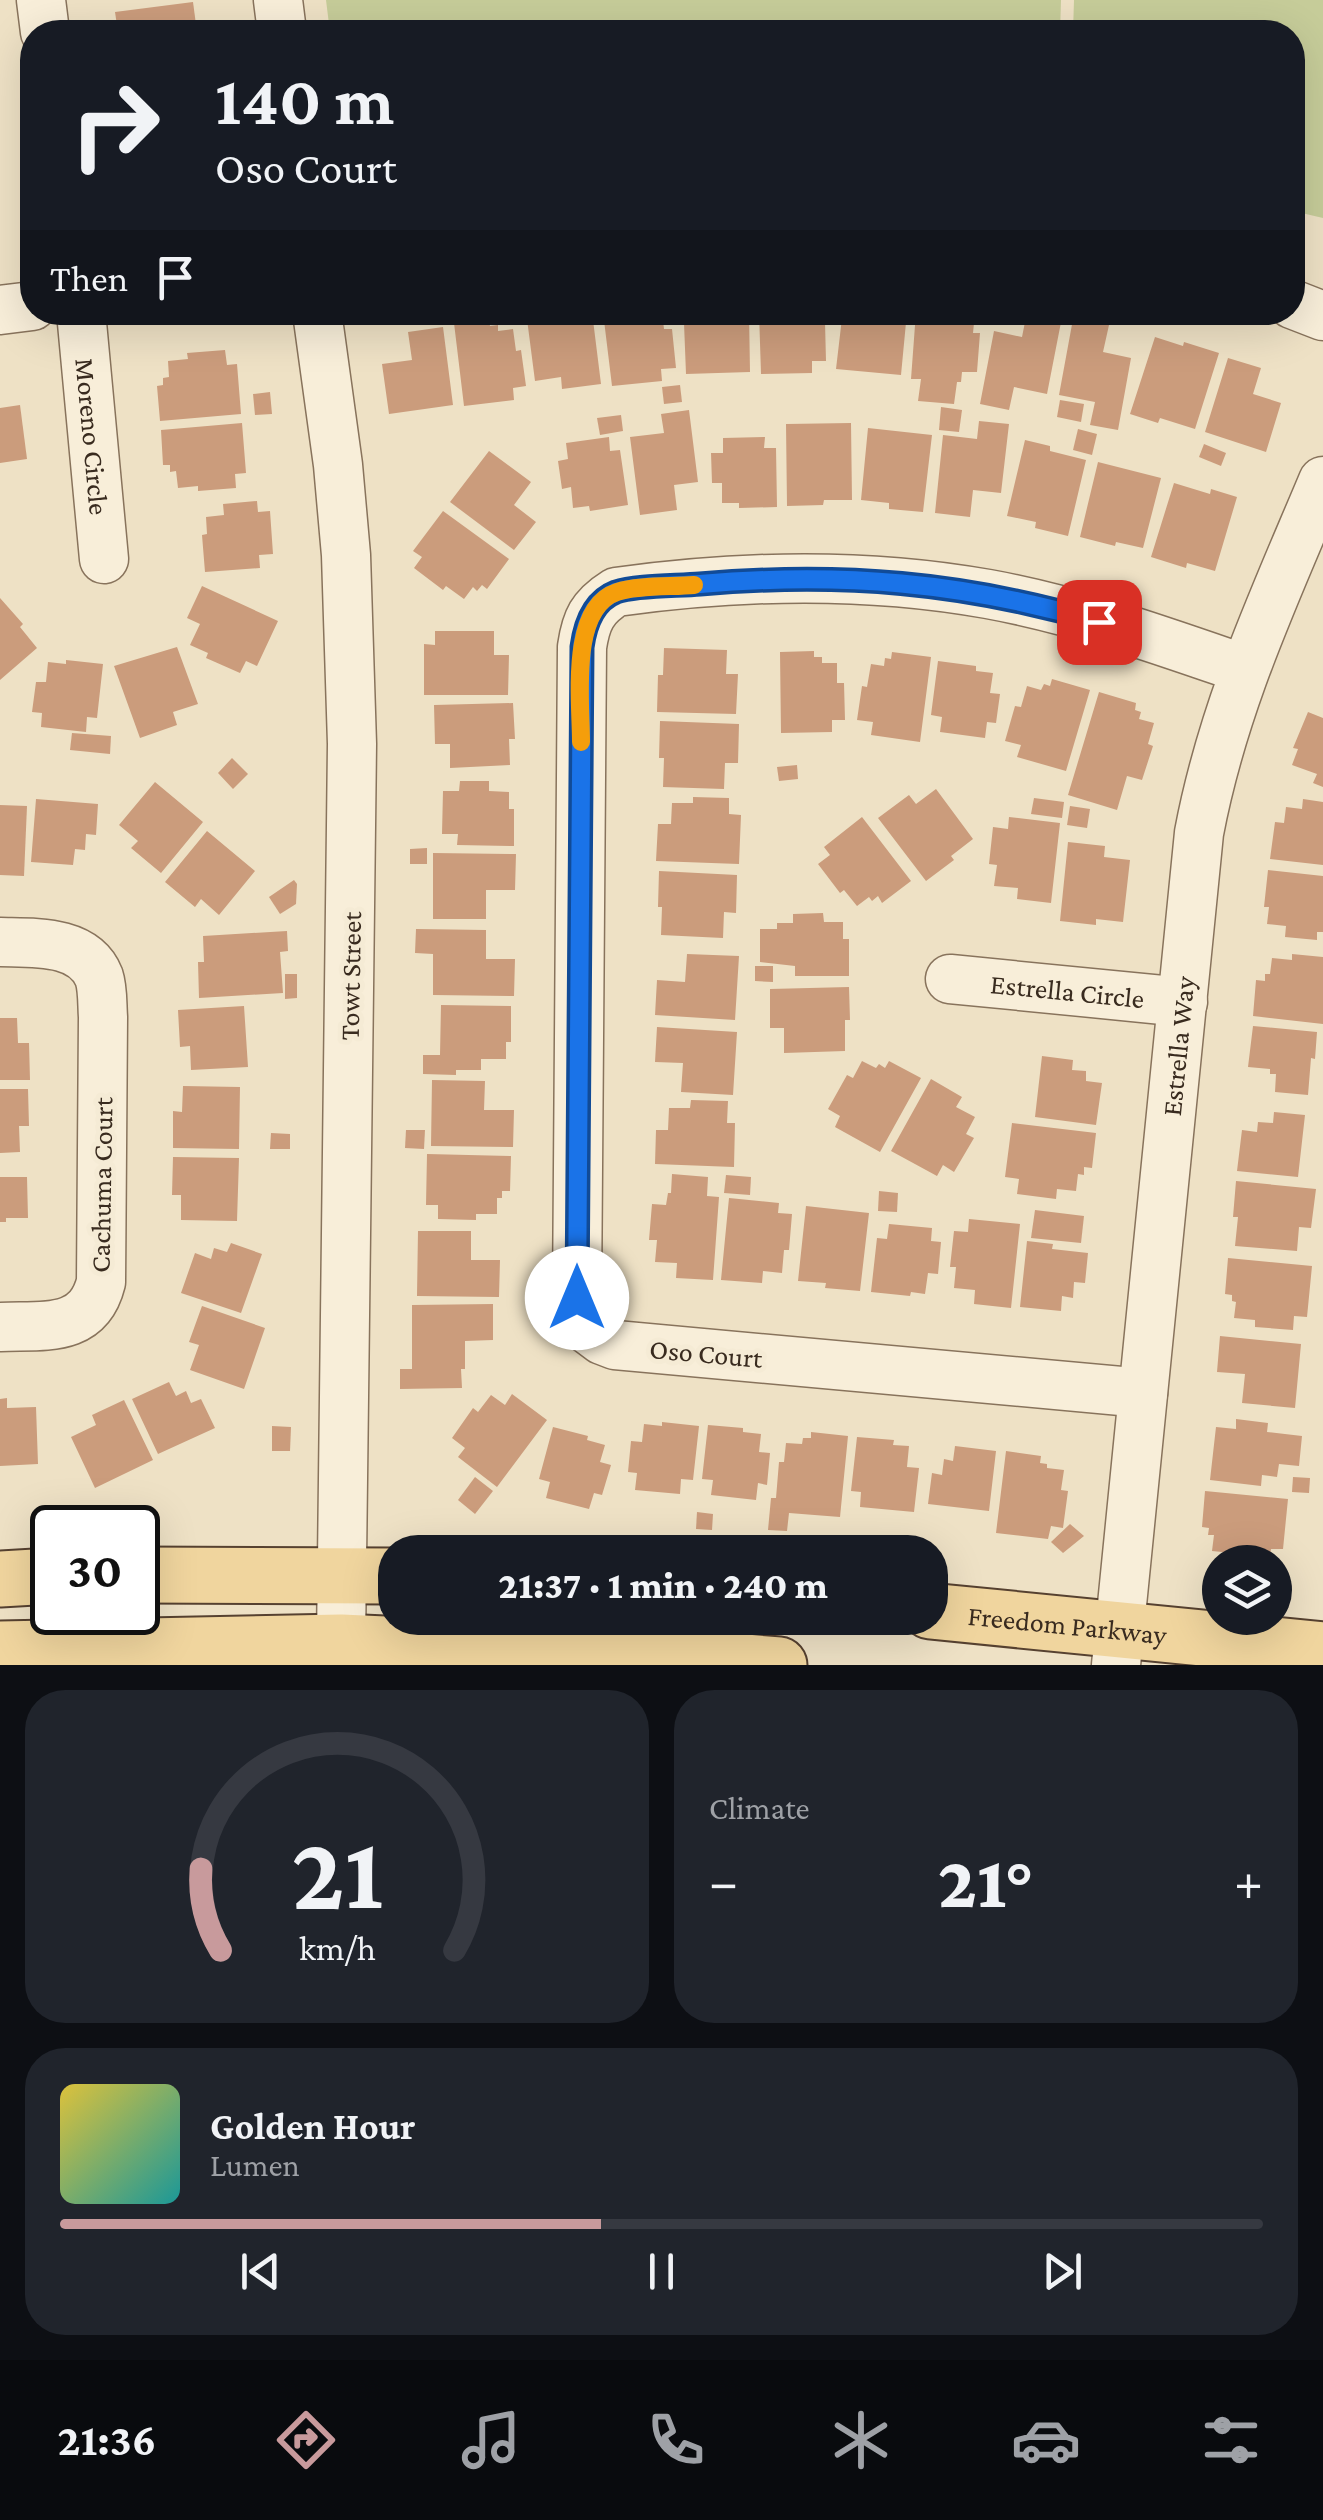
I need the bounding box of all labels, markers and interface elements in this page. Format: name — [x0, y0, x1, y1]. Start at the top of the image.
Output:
icon: right — [50, 60, 180, 190]
text: 140 m — [215, 61, 394, 139]
text: Oso Court — [215, 143, 397, 193]
icon: arrive — [148, 250, 203, 305]
text: Then — [50, 257, 128, 299]
street label: Moreno Circle — [69, 357, 115, 516]
pin — [1057, 580, 1142, 665]
icon: arrive — [1072, 595, 1127, 650]
street label: Towt Street — [334, 911, 367, 1041]
street label: Estrella Circle — [989, 968, 1146, 1014]
street label: Estrella Way — [1156, 974, 1201, 1117]
street label: Cachuma Court — [84, 1096, 119, 1273]
position arrow — [525, 1246, 629, 1350]
street label: Oso Court — [648, 1333, 764, 1374]
speed limit sign: 30 — [30, 1505, 160, 1635]
map controls — [1202, 1545, 1292, 1635]
button: layers — [1202, 1545, 1292, 1635]
text: 21:37 · 1 min · 240 m — [498, 1564, 828, 1606]
street label: Freedom Parkway — [966, 1600, 1169, 1651]
text: Climate — [709, 1790, 810, 1826]
text: 21 — [291, 1815, 383, 1930]
text: 21° — [938, 1840, 1034, 1923]
text: − — [709, 1851, 738, 1912]
text: + — [1234, 1851, 1263, 1912]
text: km/h — [298, 1928, 376, 1968]
text: Golden Hour — [210, 2105, 416, 2147]
text: Lumen — [210, 2147, 300, 2183]
icon: previous — [233, 2244, 288, 2299]
icon: pause — [634, 2244, 689, 2299]
icon: next — [1035, 2244, 1090, 2299]
icon: directions — [271, 2405, 341, 2475]
icon: music — [456, 2405, 526, 2475]
icon: phone — [641, 2405, 711, 2475]
icon: climate — [826, 2405, 896, 2475]
icon: car — [1011, 2405, 1081, 2475]
icon: filters — [1196, 2405, 1266, 2475]
text: 21:36 — [57, 2415, 156, 2465]

